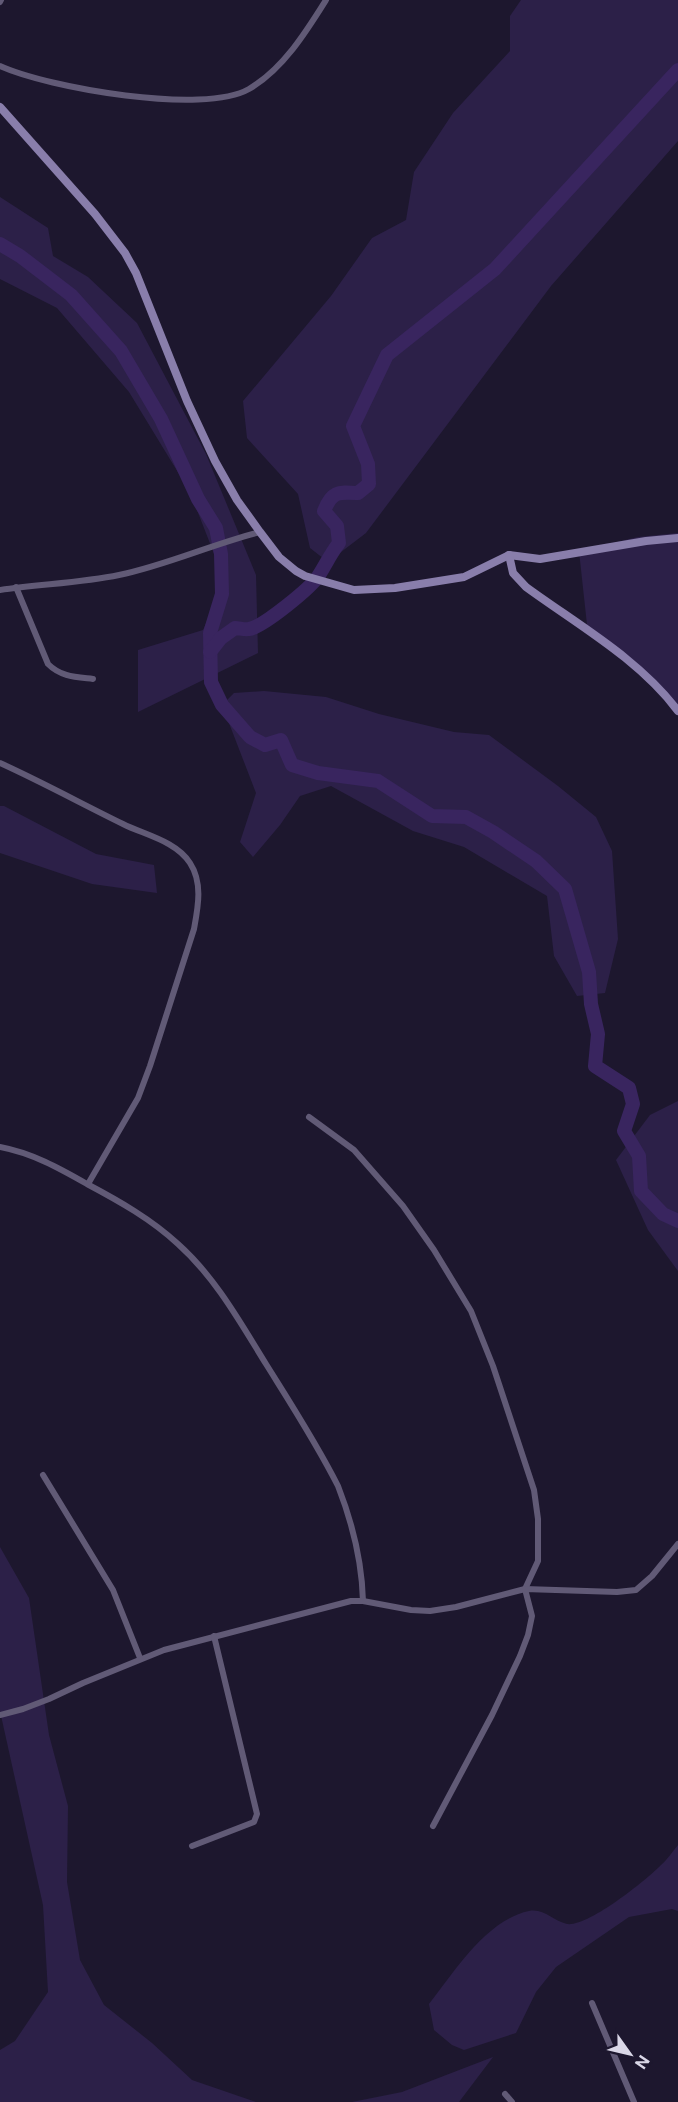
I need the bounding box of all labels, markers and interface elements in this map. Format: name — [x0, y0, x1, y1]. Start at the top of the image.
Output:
north arrow — [600, 2024, 660, 2084]
text: N — [631, 2052, 653, 2073]

